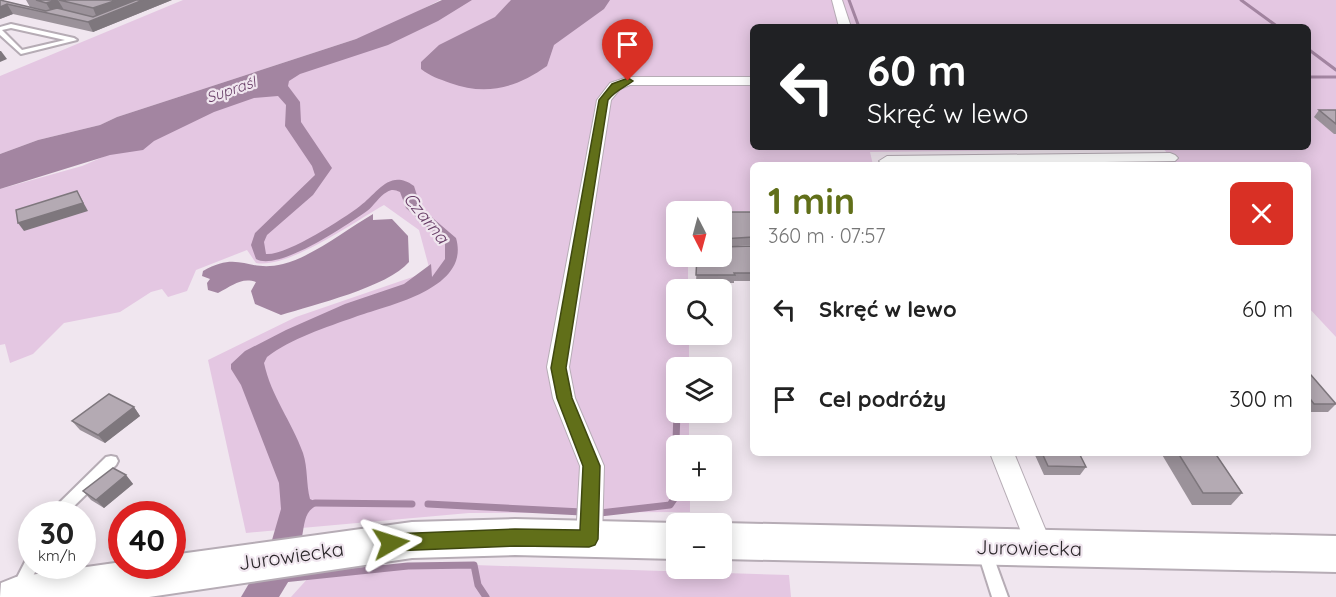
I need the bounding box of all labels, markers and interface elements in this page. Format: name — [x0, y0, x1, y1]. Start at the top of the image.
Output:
pin — [602, 19, 653, 81]
icon: arrive — [611, 28, 644, 61]
text: 60 m — [867, 44, 967, 97]
icon: left — [768, 48, 846, 126]
water label: Supraśl — [204, 72, 260, 107]
text: Skręć w lewo — [867, 96, 1029, 130]
text: 1 min — [768, 178, 855, 223]
button: close — [1230, 182, 1293, 245]
water label: Czarna — [399, 187, 455, 249]
north arrow — [666, 201, 732, 267]
map controls — [666, 201, 732, 579]
text: 360 m · 07:57 — [768, 223, 886, 248]
button: search — [666, 279, 732, 345]
icon: left — [768, 293, 801, 326]
text: Skręć w lewo — [819, 295, 957, 323]
text: 60 m — [1242, 295, 1293, 323]
button: layers — [666, 357, 732, 423]
icon: arrive — [768, 383, 801, 416]
text: Cel podróży — [819, 385, 946, 413]
text: 300 m — [1229, 385, 1293, 413]
button: + — [666, 435, 732, 501]
speed limit sign: 40 — [108, 501, 186, 579]
position arrow — [359, 511, 423, 575]
button: − — [666, 513, 732, 579]
text: 30 — [40, 514, 74, 552]
street label: Jurowiecka — [976, 534, 1082, 561]
street label: Jurowiecka — [237, 536, 345, 575]
text: km/h — [38, 546, 76, 565]

